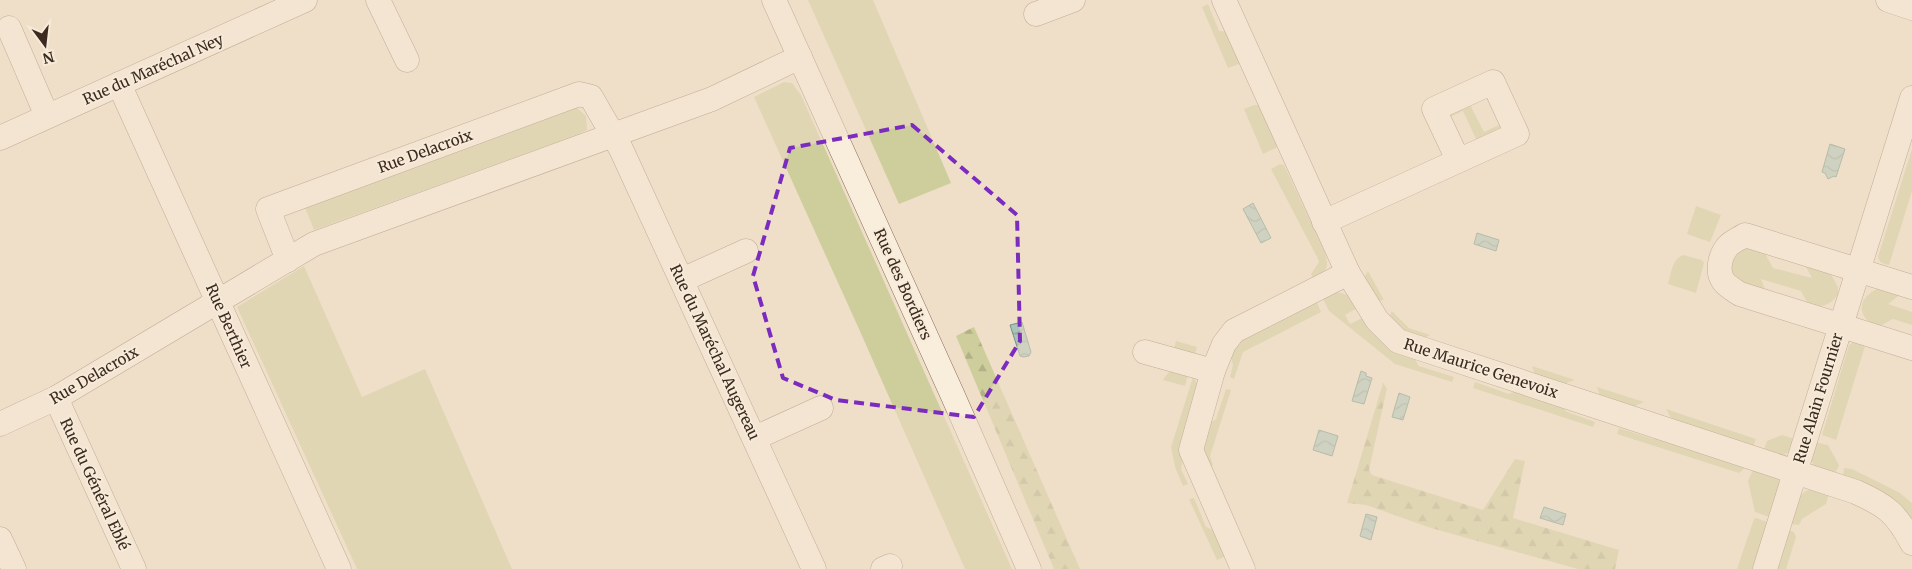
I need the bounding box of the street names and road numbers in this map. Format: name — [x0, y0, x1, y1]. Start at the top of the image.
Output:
street label: Rue du Maréchal Ney — [80, 29, 227, 109]
street label: Rue Delacroix — [375, 125, 475, 177]
street label: Rue des Bordiers — [870, 225, 936, 343]
street label: Rue du Maréchal Augereau — [666, 261, 764, 443]
street label: Rue Berthier — [202, 281, 256, 372]
street label: Rue Alain Fournier — [1789, 330, 1847, 466]
street label: Rue Maurice Genevoix — [1401, 334, 1561, 402]
street label: Rue Delacroix — [46, 342, 142, 408]
street label: Rue du Général Eblé — [56, 415, 134, 553]

